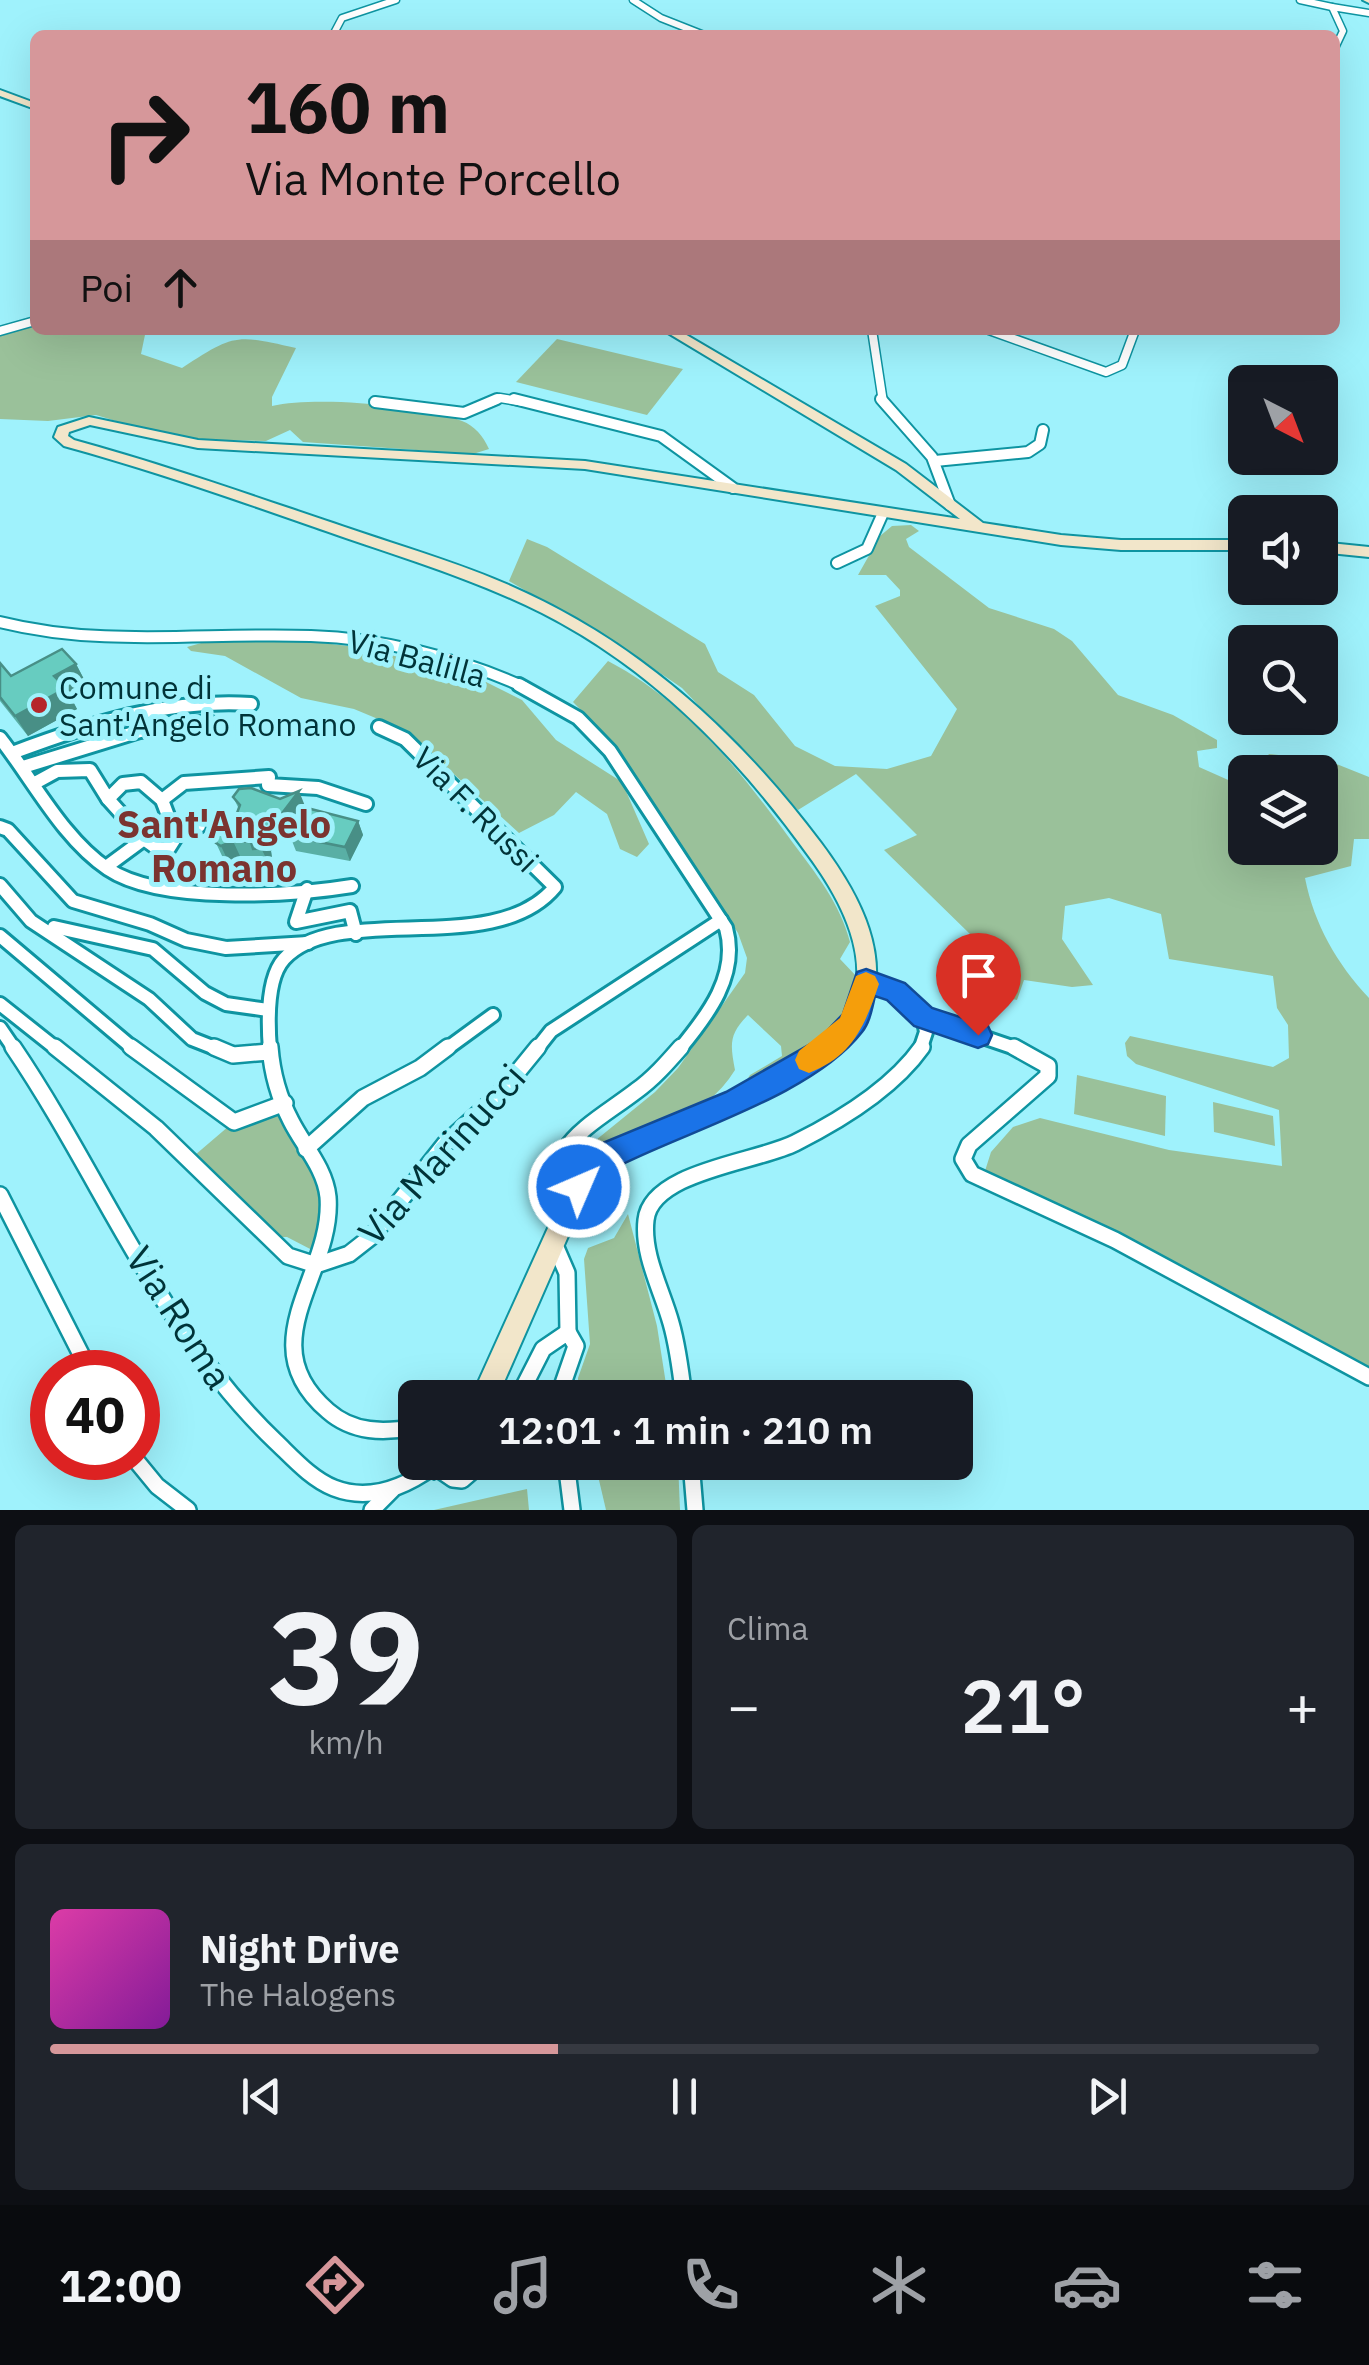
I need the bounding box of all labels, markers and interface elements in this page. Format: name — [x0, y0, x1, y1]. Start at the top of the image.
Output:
text: 160 m — [245, 61, 450, 152]
icon: right — [80, 70, 210, 200]
text: Via Monte Porcello — [245, 149, 621, 207]
icon: ahead — [153, 260, 208, 315]
text: Poi — [80, 263, 133, 312]
north arrow — [1228, 365, 1338, 475]
map controls — [1228, 365, 1338, 865]
button: sound — [1228, 495, 1338, 605]
street label: Via Balilla — [343, 619, 491, 697]
button: search — [1228, 625, 1338, 735]
place label: Comune di Sant'Angelo Romano — [59, 666, 356, 745]
marker: Comune di Sant'Angelo Romano — [28, 694, 50, 716]
street label: Via F. Russi — [404, 737, 548, 881]
button: layers — [1228, 755, 1338, 865]
district label: Sant'Angelo Romano — [117, 799, 331, 892]
pin — [936, 933, 1021, 1036]
icon: arrive — [951, 948, 1006, 1003]
street label: Via Marinucci — [347, 1053, 535, 1255]
position arrow — [527, 1135, 631, 1239]
street label: Via Roma — [116, 1236, 244, 1398]
speed limit sign: 40 — [30, 1350, 160, 1480]
text: 12:01 · 1 min · 210 m — [498, 1405, 873, 1454]
text: 39 — [268, 1571, 424, 1740]
text: Clima — [727, 1607, 809, 1649]
text: 21° — [960, 1656, 1086, 1754]
text: − — [727, 1670, 760, 1741]
text: + — [1286, 1670, 1319, 1741]
text: km/h — [308, 1721, 384, 1763]
text: Night Drive — [200, 1924, 400, 1973]
text: The Halogens — [200, 1973, 396, 2015]
icon: previous — [234, 2069, 289, 2124]
icon: pause — [657, 2069, 712, 2124]
icon: next — [1080, 2069, 1135, 2124]
icon: directions — [300, 2250, 370, 2320]
icon: music — [488, 2250, 558, 2320]
icon: phone — [676, 2250, 746, 2320]
icon: climate — [864, 2250, 934, 2320]
icon: car — [1052, 2250, 1122, 2320]
icon: filters — [1240, 2250, 1310, 2320]
text: 12:00 — [59, 2256, 182, 2314]

